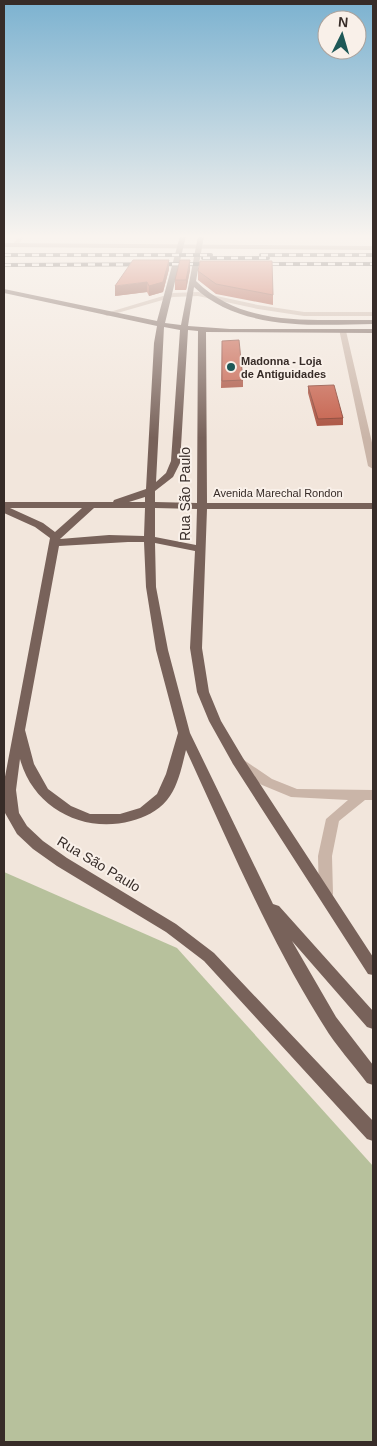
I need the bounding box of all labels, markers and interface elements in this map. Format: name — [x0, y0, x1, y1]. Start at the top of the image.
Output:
north arrow — [317, 10, 367, 60]
text: N — [337, 14, 349, 30]
place label: Madonna - Loja de Antiguidades — [241, 355, 326, 380]
marker: Madonna - Loja de Antiguidades — [225, 361, 237, 373]
street label: Rua São Paulo — [177, 447, 193, 541]
street label: Avenida Marechal Rondon — [213, 487, 343, 499]
street label: Rua São Paulo — [55, 833, 144, 895]

